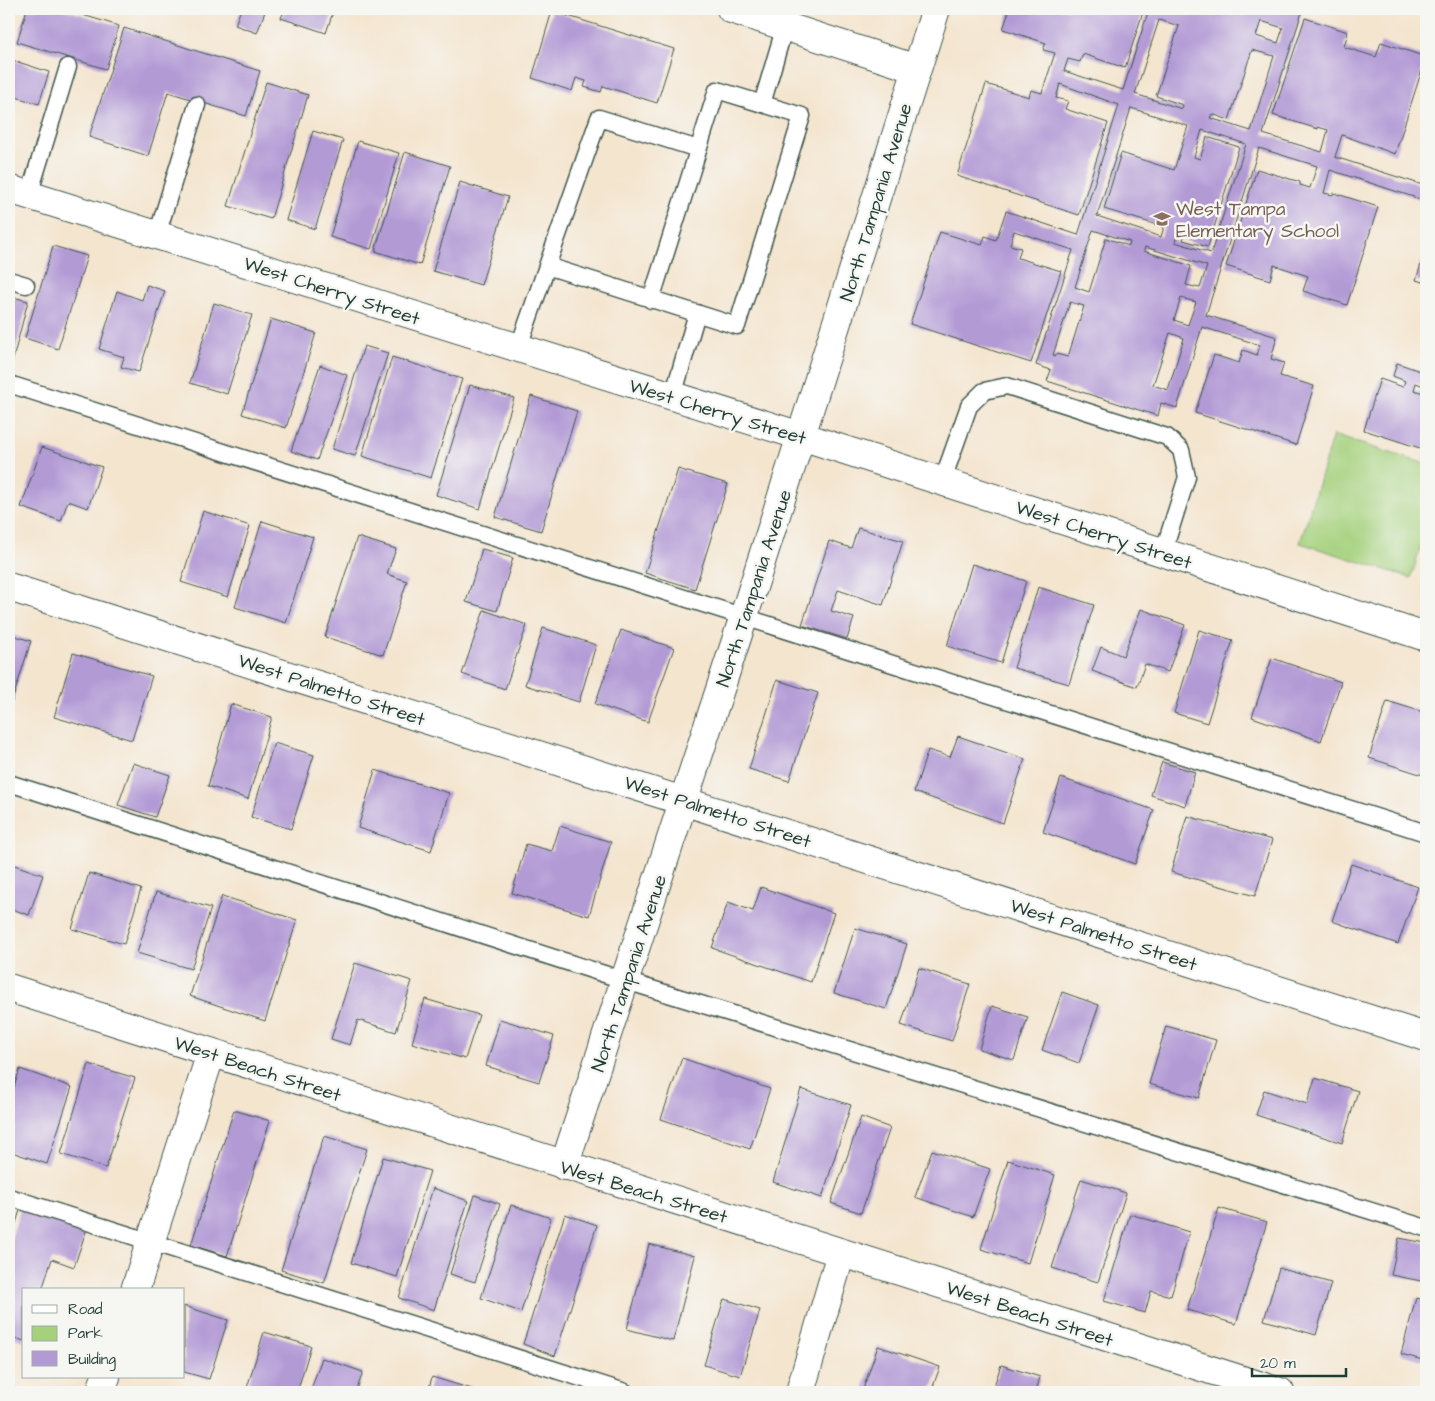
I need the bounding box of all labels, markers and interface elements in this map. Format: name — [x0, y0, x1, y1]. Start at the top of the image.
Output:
street label: North Tampania Avenue — [833, 100, 919, 305]
place label: West Tampa Elementary School — [1176, 196, 1339, 246]
school or university icon: West Tampa Elementary School — [1152, 209, 1172, 229]
street label: West Cherry Street — [240, 250, 423, 334]
street label: West Cherry Street — [625, 373, 810, 453]
street label: North Tampania Avenue — [710, 486, 799, 690]
street label: West Cherry Street — [1012, 494, 1195, 578]
street label: West Palmetto Street — [235, 647, 429, 734]
street label: West Palmetto Street — [621, 769, 815, 856]
street label: North Tampania Avenue — [585, 871, 674, 1075]
street label: West Palmetto Street — [1007, 892, 1201, 979]
street label: West Beach Street — [171, 1030, 345, 1109]
street label: West Beach Street — [556, 1154, 731, 1231]
street label: West Beach Street — [943, 1275, 1117, 1354]
legend — [22, 1288, 185, 1378]
text: Road — [68, 1299, 103, 1320]
text: Park — [68, 1323, 103, 1344]
scale bar — [1252, 1346, 1346, 1378]
text: Building — [68, 1349, 116, 1371]
text: 20 m — [1260, 1353, 1296, 1374]

